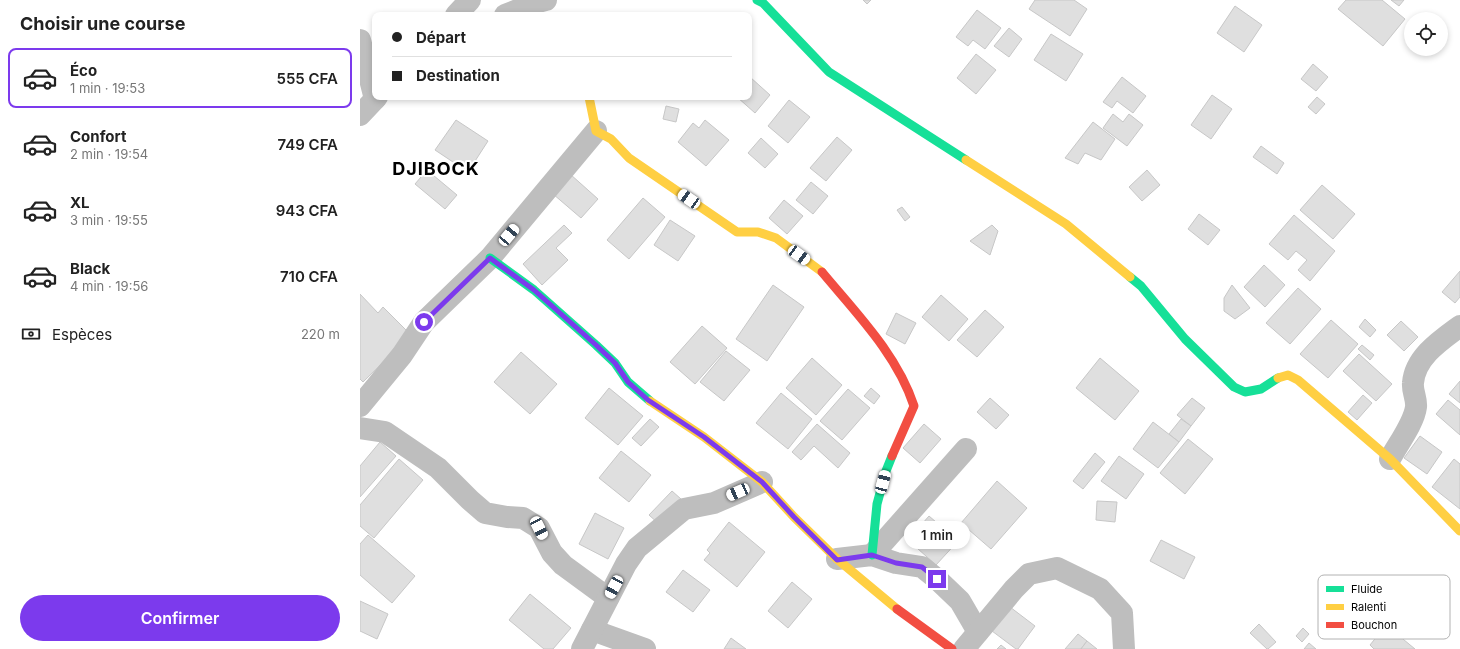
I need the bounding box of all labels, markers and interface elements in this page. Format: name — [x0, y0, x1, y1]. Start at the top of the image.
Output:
map controls — [1404, 12, 1448, 56]
button: locate — [1404, 12, 1448, 56]
text: Choisir une course — [20, 13, 185, 34]
text: Départ — [416, 28, 466, 47]
icon: car — [22, 60, 58, 96]
text: Éco — [70, 61, 97, 80]
text: Destination — [416, 66, 500, 85]
text: 555 CFA — [276, 69, 338, 88]
text: 1 min · 19:53 — [70, 80, 145, 96]
icon: car — [22, 126, 58, 162]
text: Confort — [70, 127, 126, 146]
text: 749 CFA — [277, 135, 338, 154]
text: 2 min · 19:54 — [70, 146, 148, 162]
district label: DJIBOCK — [392, 158, 480, 179]
car — [676, 187, 702, 211]
icon: car — [22, 192, 58, 228]
text: XL — [70, 193, 90, 212]
text: 943 CFA — [276, 201, 338, 220]
text: 3 min · 19:55 — [70, 212, 148, 228]
car — [497, 222, 521, 248]
car — [786, 243, 812, 267]
icon: car — [22, 258, 58, 294]
text: Black — [70, 259, 110, 278]
text: 710 CFA — [280, 267, 338, 286]
text: 4 min · 19:56 — [70, 278, 148, 294]
route start — [415, 313, 433, 331]
icon: cash — [20, 323, 42, 345]
text: Espèces — [52, 325, 112, 344]
text: 220 m — [301, 326, 340, 342]
car — [874, 469, 892, 495]
car — [725, 482, 751, 502]
car — [528, 515, 550, 541]
callout: 1 min — [904, 521, 970, 549]
text: 1 min — [921, 527, 953, 543]
route end — [928, 570, 946, 588]
car — [603, 574, 625, 600]
legend — [1318, 575, 1450, 639]
text: Fluide — [1351, 582, 1382, 596]
button: Confirmer — [20, 595, 340, 641]
text: Ralenti — [1351, 600, 1386, 614]
text: Bouchon — [1351, 618, 1397, 632]

